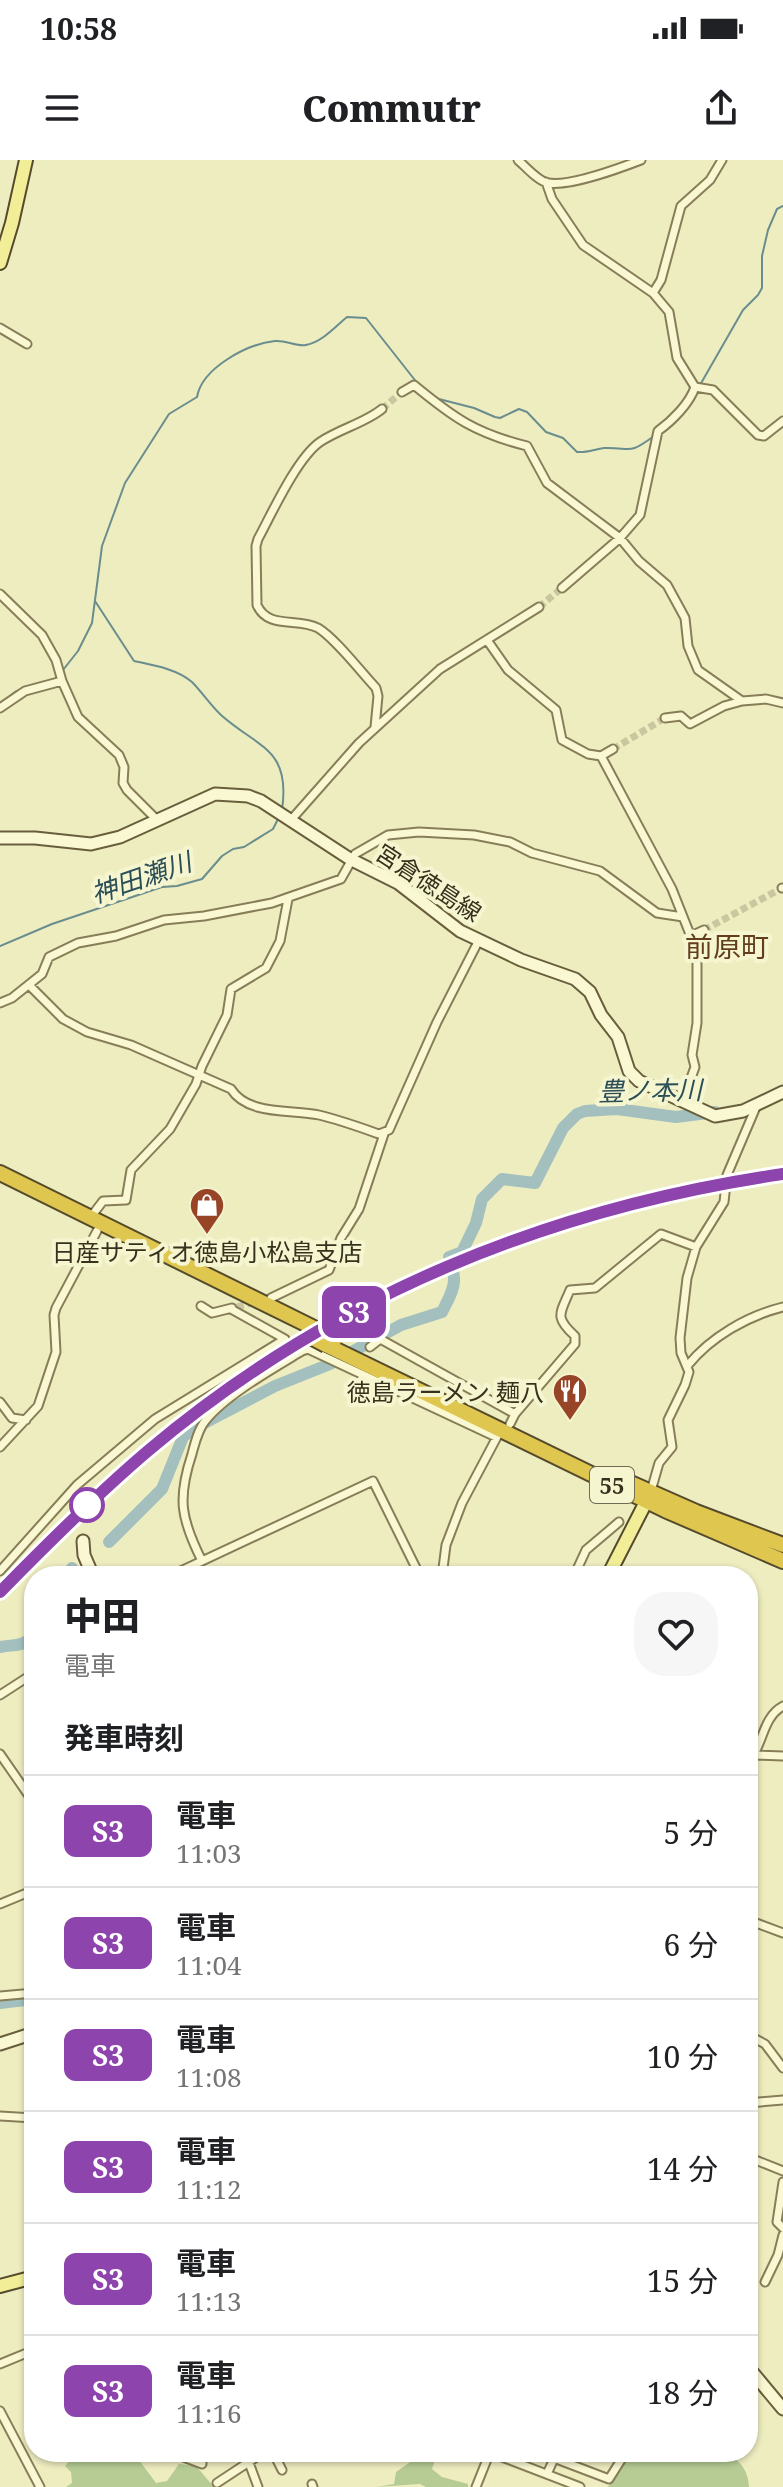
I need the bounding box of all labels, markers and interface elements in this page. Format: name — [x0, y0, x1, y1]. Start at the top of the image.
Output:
text: 10:58 — [40, 8, 117, 49]
text: Commutr — [302, 84, 481, 133]
icon: menu — [40, 86, 84, 130]
icon: share — [699, 86, 743, 130]
street label: 宮倉徳島線 — [370, 835, 488, 929]
water label: 神田瀬川 — [86, 842, 199, 911]
district label: 前原町 — [685, 927, 769, 965]
water label: 豊ノ本川 — [598, 1071, 705, 1109]
shop icon: 日産サティオ徳島小松島支店 — [188, 1186, 226, 1236]
place label: 日産サティオ徳島小松島支店 — [52, 1235, 362, 1268]
line badge: S3 — [318, 1286, 390, 1338]
text: S3 — [338, 1293, 370, 1331]
restaurant icon: 徳島ラーメン 麺八 — [551, 1372, 589, 1422]
place label: 徳島ラーメン 麺八 — [347, 1375, 544, 1408]
road number: 55 — [590, 1467, 634, 1503]
unlabelled marker — [70, 1488, 104, 1522]
text: 中田 — [64, 1589, 140, 1641]
button: heart — [634, 1592, 718, 1676]
text: 電車 — [64, 1647, 116, 1683]
text: 発車時刻 — [64, 1717, 184, 1758]
text: 電車 — [176, 1794, 236, 1835]
text: S3 — [92, 1812, 124, 1850]
text: 5 分 — [663, 1812, 718, 1853]
text: 11:03 — [176, 1835, 242, 1871]
text: 電車 — [176, 1906, 236, 1947]
text: S3 — [92, 1924, 124, 1962]
text: 6 分 — [663, 1924, 718, 1965]
text: 11:04 — [176, 1947, 242, 1983]
text: 電車 — [176, 2018, 236, 2059]
text: S3 — [92, 2036, 124, 2074]
text: 10 分 — [647, 2036, 718, 2077]
text: 11:08 — [176, 2059, 242, 2095]
text: 電車 — [176, 2130, 236, 2171]
text: S3 — [92, 2148, 124, 2186]
text: 14 分 — [647, 2148, 718, 2189]
text: 11:12 — [176, 2171, 242, 2207]
text: 電車 — [176, 2242, 236, 2283]
text: S3 — [92, 2260, 124, 2298]
text: 15 分 — [647, 2260, 718, 2301]
text: 11:13 — [176, 2283, 242, 2319]
text: 電車 — [176, 2354, 236, 2395]
text: S3 — [92, 2372, 124, 2410]
text: 18 分 — [647, 2372, 718, 2413]
text: 11:16 — [176, 2395, 242, 2431]

